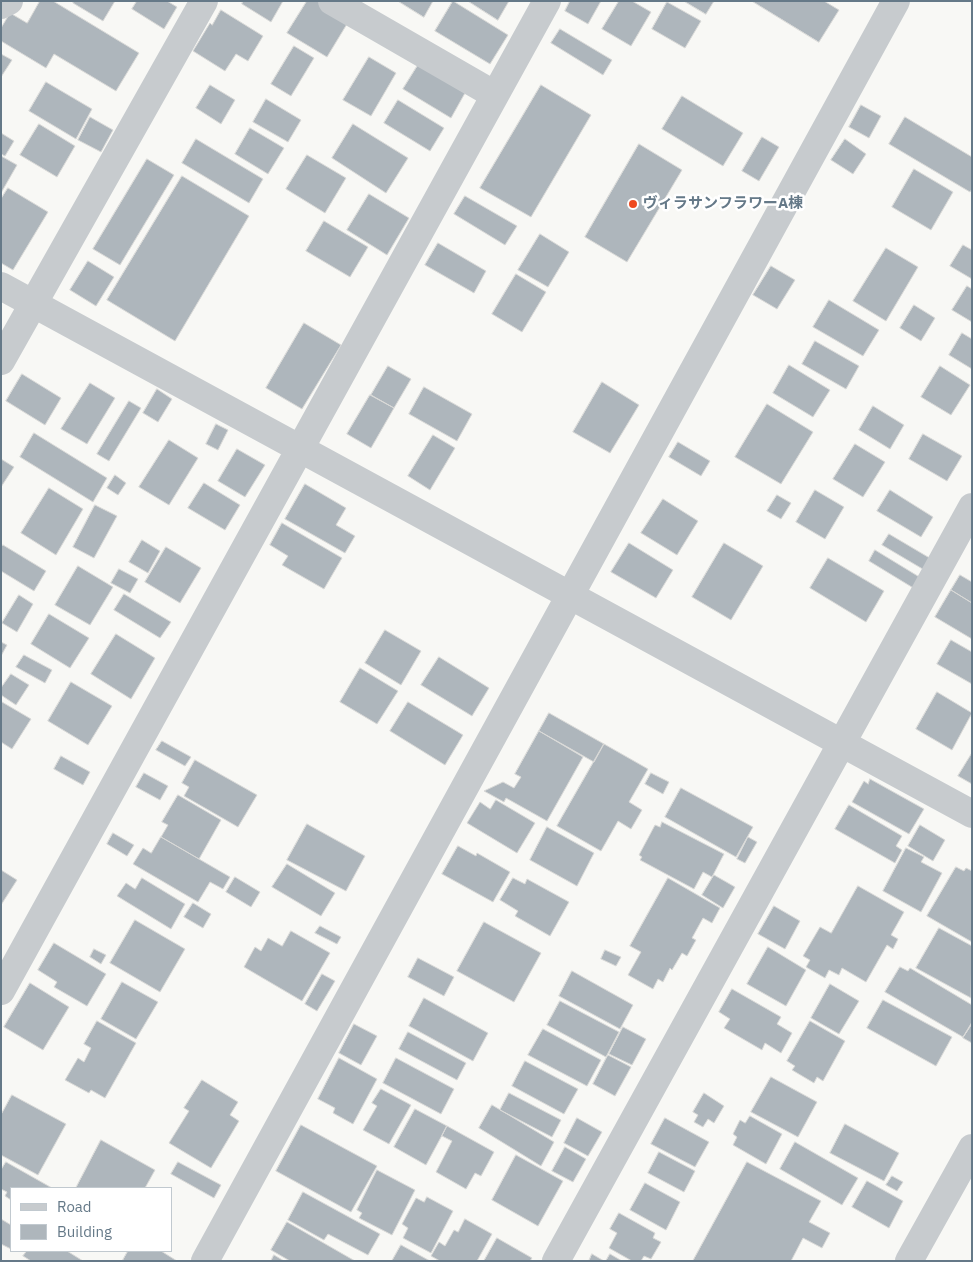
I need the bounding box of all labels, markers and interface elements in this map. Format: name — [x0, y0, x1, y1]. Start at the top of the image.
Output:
place label: ヴィラサンフラワーA棟 — [643, 195, 803, 213]
marker: ヴィラサンフラワーA棟 — [627, 198, 639, 210]
legend — [10, 1187, 172, 1252]
text: Road — [57, 1197, 92, 1216]
text: Building — [57, 1222, 112, 1241]

